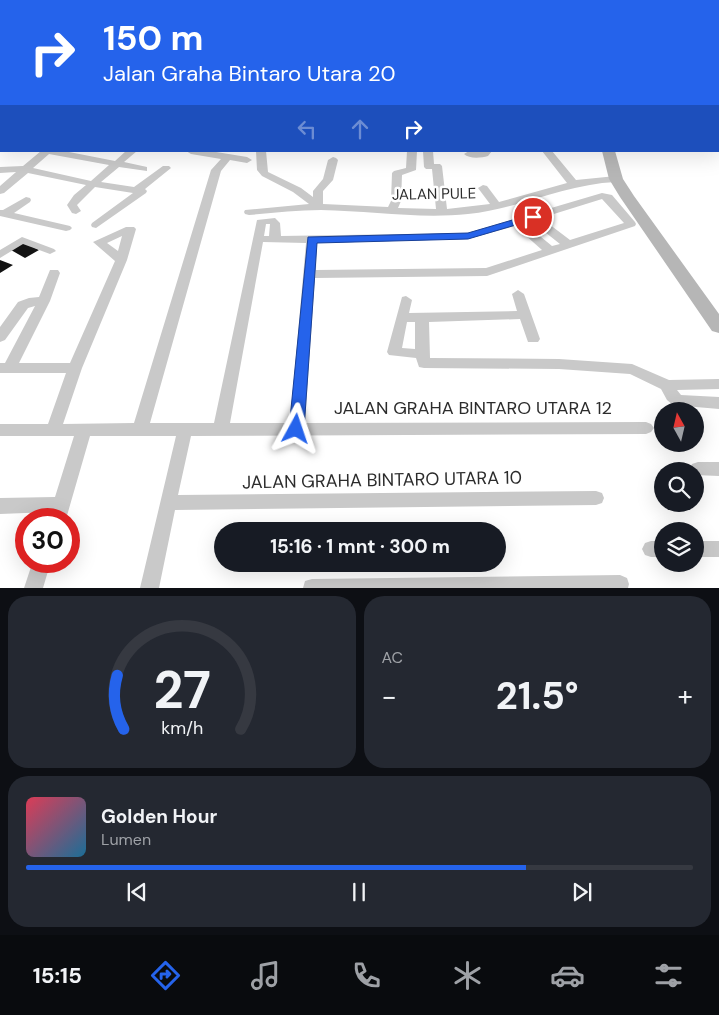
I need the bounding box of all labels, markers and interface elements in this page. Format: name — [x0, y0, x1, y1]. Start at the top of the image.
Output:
text: 150 m — [103, 15, 203, 61]
icon: right — [20, 20, 85, 85]
text: Jalan Graha Bintaro Utara 20 — [103, 59, 395, 88]
icon: left — [293, 115, 321, 143]
icon: ahead — [346, 115, 374, 143]
icon: right — [399, 115, 427, 143]
street label: JALAN PULE — [392, 183, 476, 205]
pin — [512, 196, 554, 238]
icon: arrive — [519, 203, 547, 231]
street label: JALAN GRAHA BINTARO UTARA 12 — [334, 396, 612, 420]
position arrow — [269, 402, 321, 454]
north arrow — [654, 402, 704, 452]
map controls — [654, 402, 704, 572]
button: search — [654, 462, 704, 512]
street label: JALAN GRAHA BINTARO UTARA 10 — [242, 466, 522, 494]
speed limit sign: 30 — [15, 508, 80, 573]
button: layers — [654, 522, 704, 572]
text: 15:16 · 1 mnt · 300 m — [270, 534, 450, 559]
text: AC — [382, 647, 403, 668]
text: 27 — [153, 656, 211, 724]
text: 21.5° — [496, 671, 579, 721]
text: − — [382, 678, 397, 715]
text: + — [678, 678, 693, 715]
text: km/h — [161, 716, 203, 740]
text: Golden Hour — [101, 804, 217, 829]
text: Lumen — [101, 829, 151, 850]
icon: previous — [123, 878, 151, 906]
icon: pause — [345, 878, 373, 906]
icon: next — [568, 878, 596, 906]
icon: directions — [148, 958, 183, 993]
icon: music — [248, 958, 283, 993]
icon: phone — [349, 958, 384, 993]
icon: climate — [450, 958, 485, 993]
icon: car — [550, 958, 585, 993]
icon: filters — [651, 958, 686, 993]
text: 15:15 — [33, 961, 82, 990]

